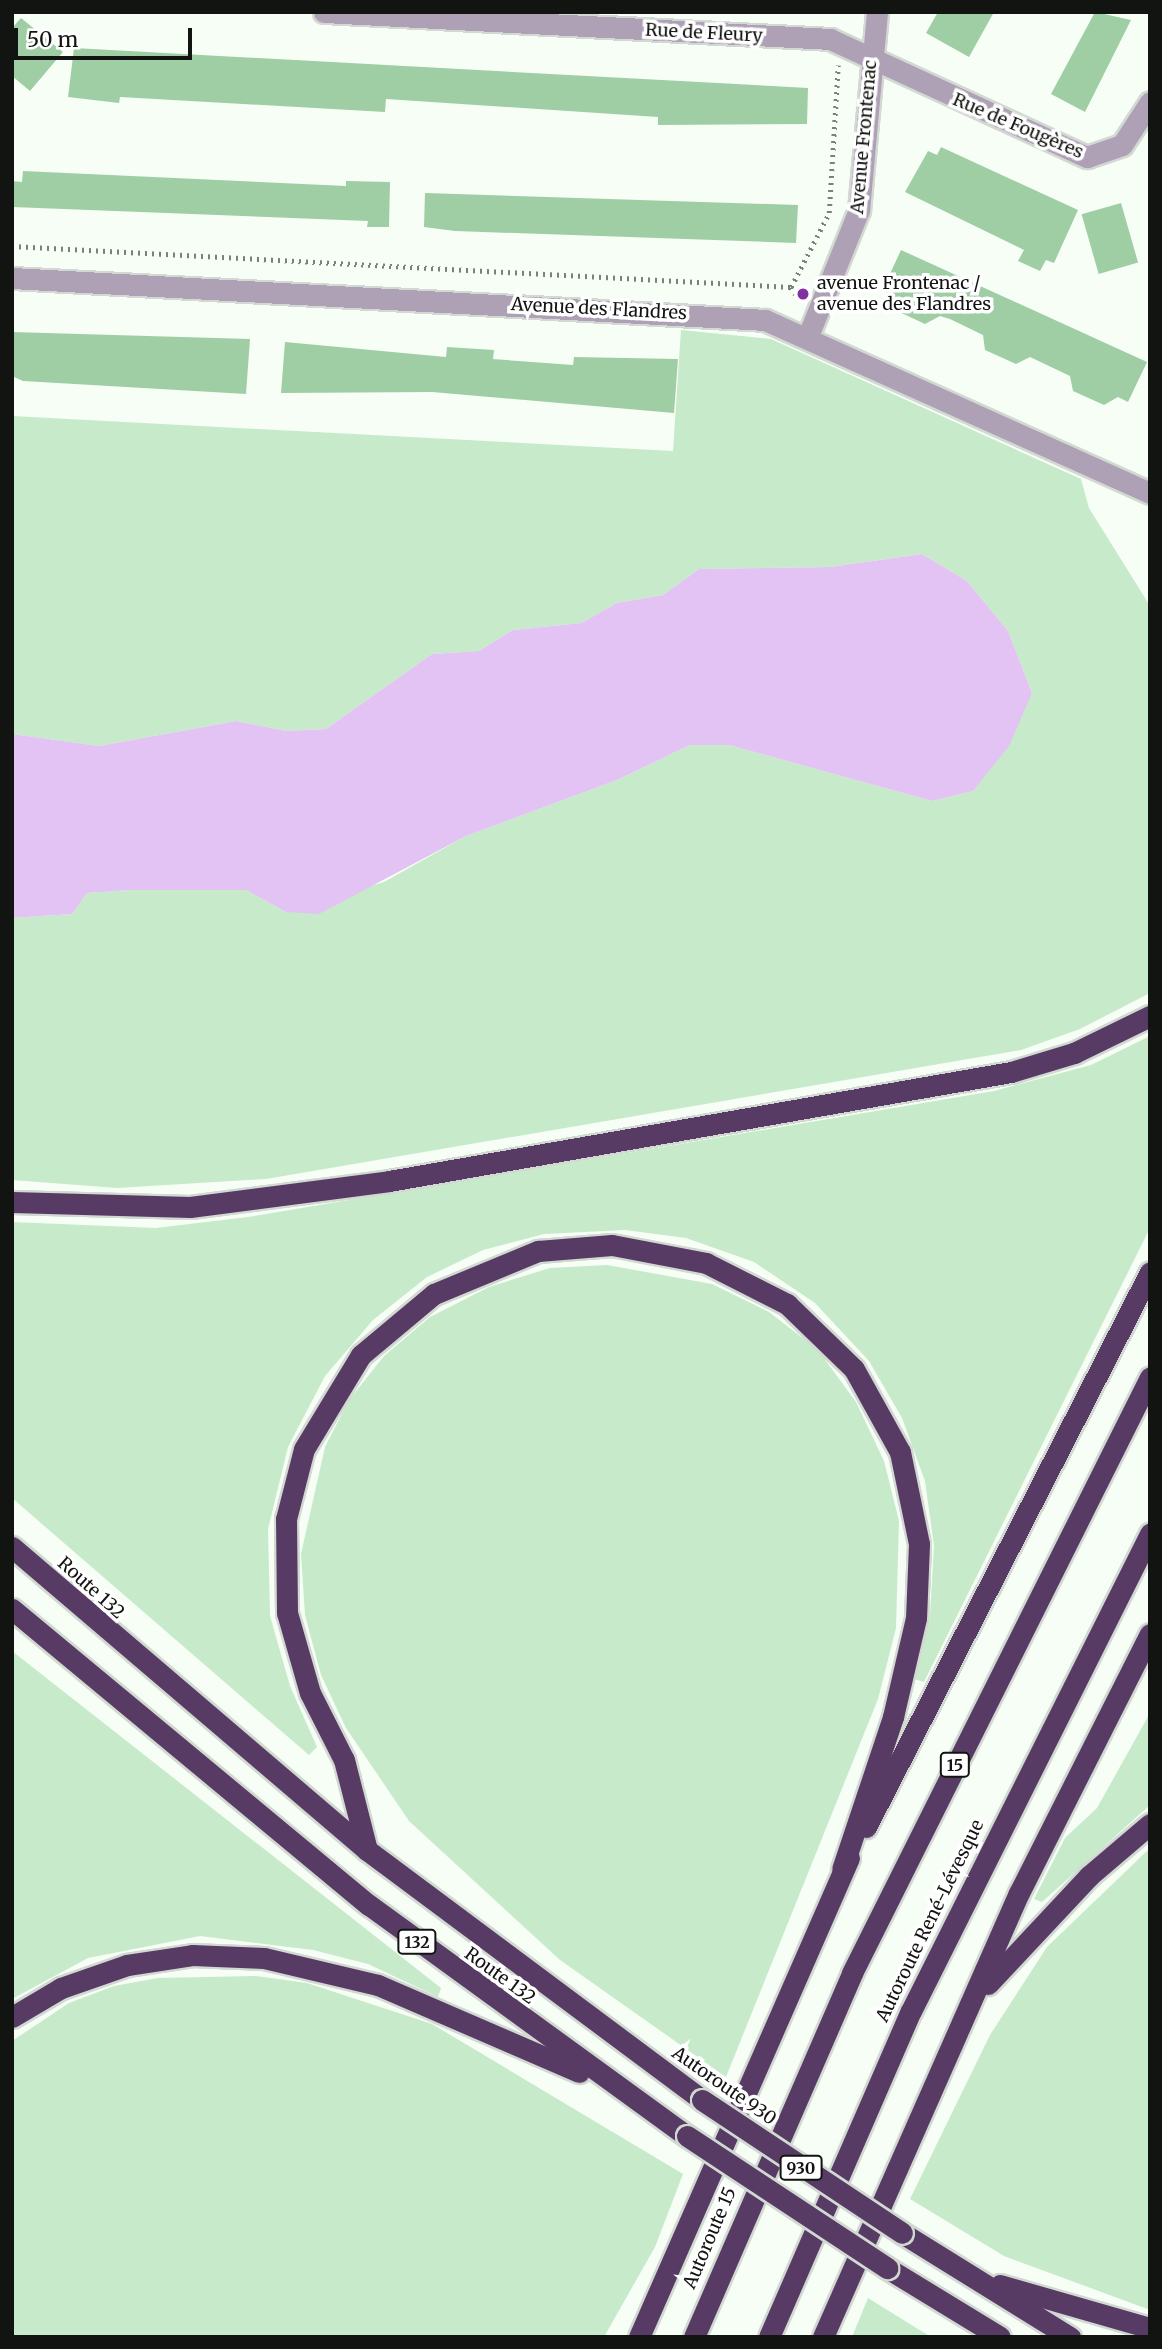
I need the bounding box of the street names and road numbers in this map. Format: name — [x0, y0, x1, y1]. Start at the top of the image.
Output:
street label: Rue de Fleury — [645, 19, 763, 47]
street label: Avenue Frontenac — [847, 59, 881, 215]
street label: Rue de Fougères — [949, 89, 1087, 163]
street label: Avenue des Flandres — [510, 294, 688, 324]
street label: Route 132 — [53, 1552, 129, 1624]
road number: 15 — [939, 1752, 971, 1778]
street label: Autoroute René-Lévesque — [872, 1816, 988, 2026]
road number: 132 — [396, 1930, 438, 1954]
street label: Route 132 — [460, 1943, 540, 2009]
street label: Autoroute 930 — [668, 2042, 780, 2130]
road number: 930 — [778, 2156, 824, 2180]
street label: Autoroute 15 — [679, 2184, 741, 2292]

